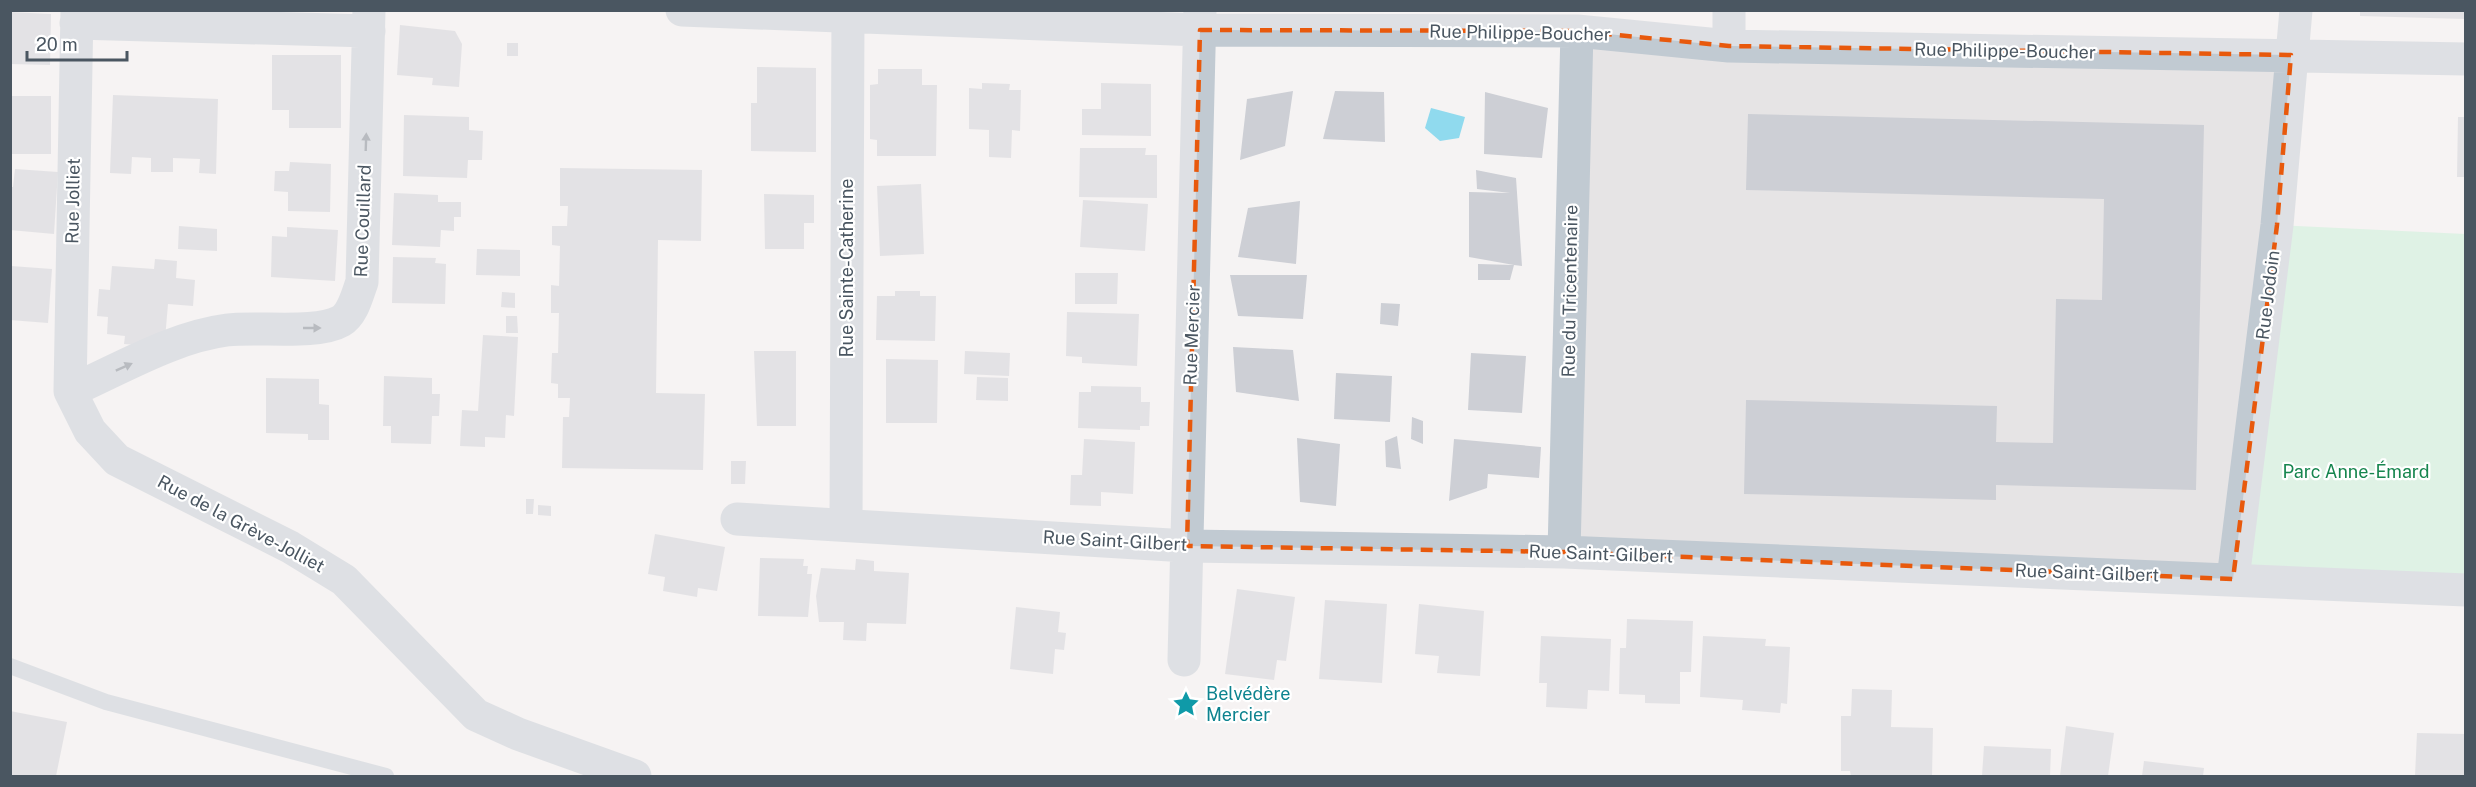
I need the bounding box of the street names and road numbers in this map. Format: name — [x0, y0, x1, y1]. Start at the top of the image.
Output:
street label: Rue Philippe-Boucher — [1429, 20, 1611, 45]
street label: Rue Philippe-Boucher — [1914, 38, 2096, 63]
street label: Rue Jolliet — [61, 158, 84, 244]
street label: Rue Couillard — [350, 164, 375, 278]
street label: Rue Sainte-Catherine — [836, 179, 857, 358]
street label: Rue du Tricentenaire — [1557, 204, 1582, 378]
street label: Rue Jodoin — [2252, 249, 2283, 341]
street label: Rue Mercier — [1179, 284, 1204, 386]
street label: Rue de la Grève-Jolliet — [154, 471, 328, 577]
street label: Rue Saint-Gilbert — [1042, 526, 1188, 555]
street label: Rue Saint-Gilbert — [1528, 540, 1674, 567]
street label: Rue Saint-Gilbert — [2014, 559, 2160, 586]

